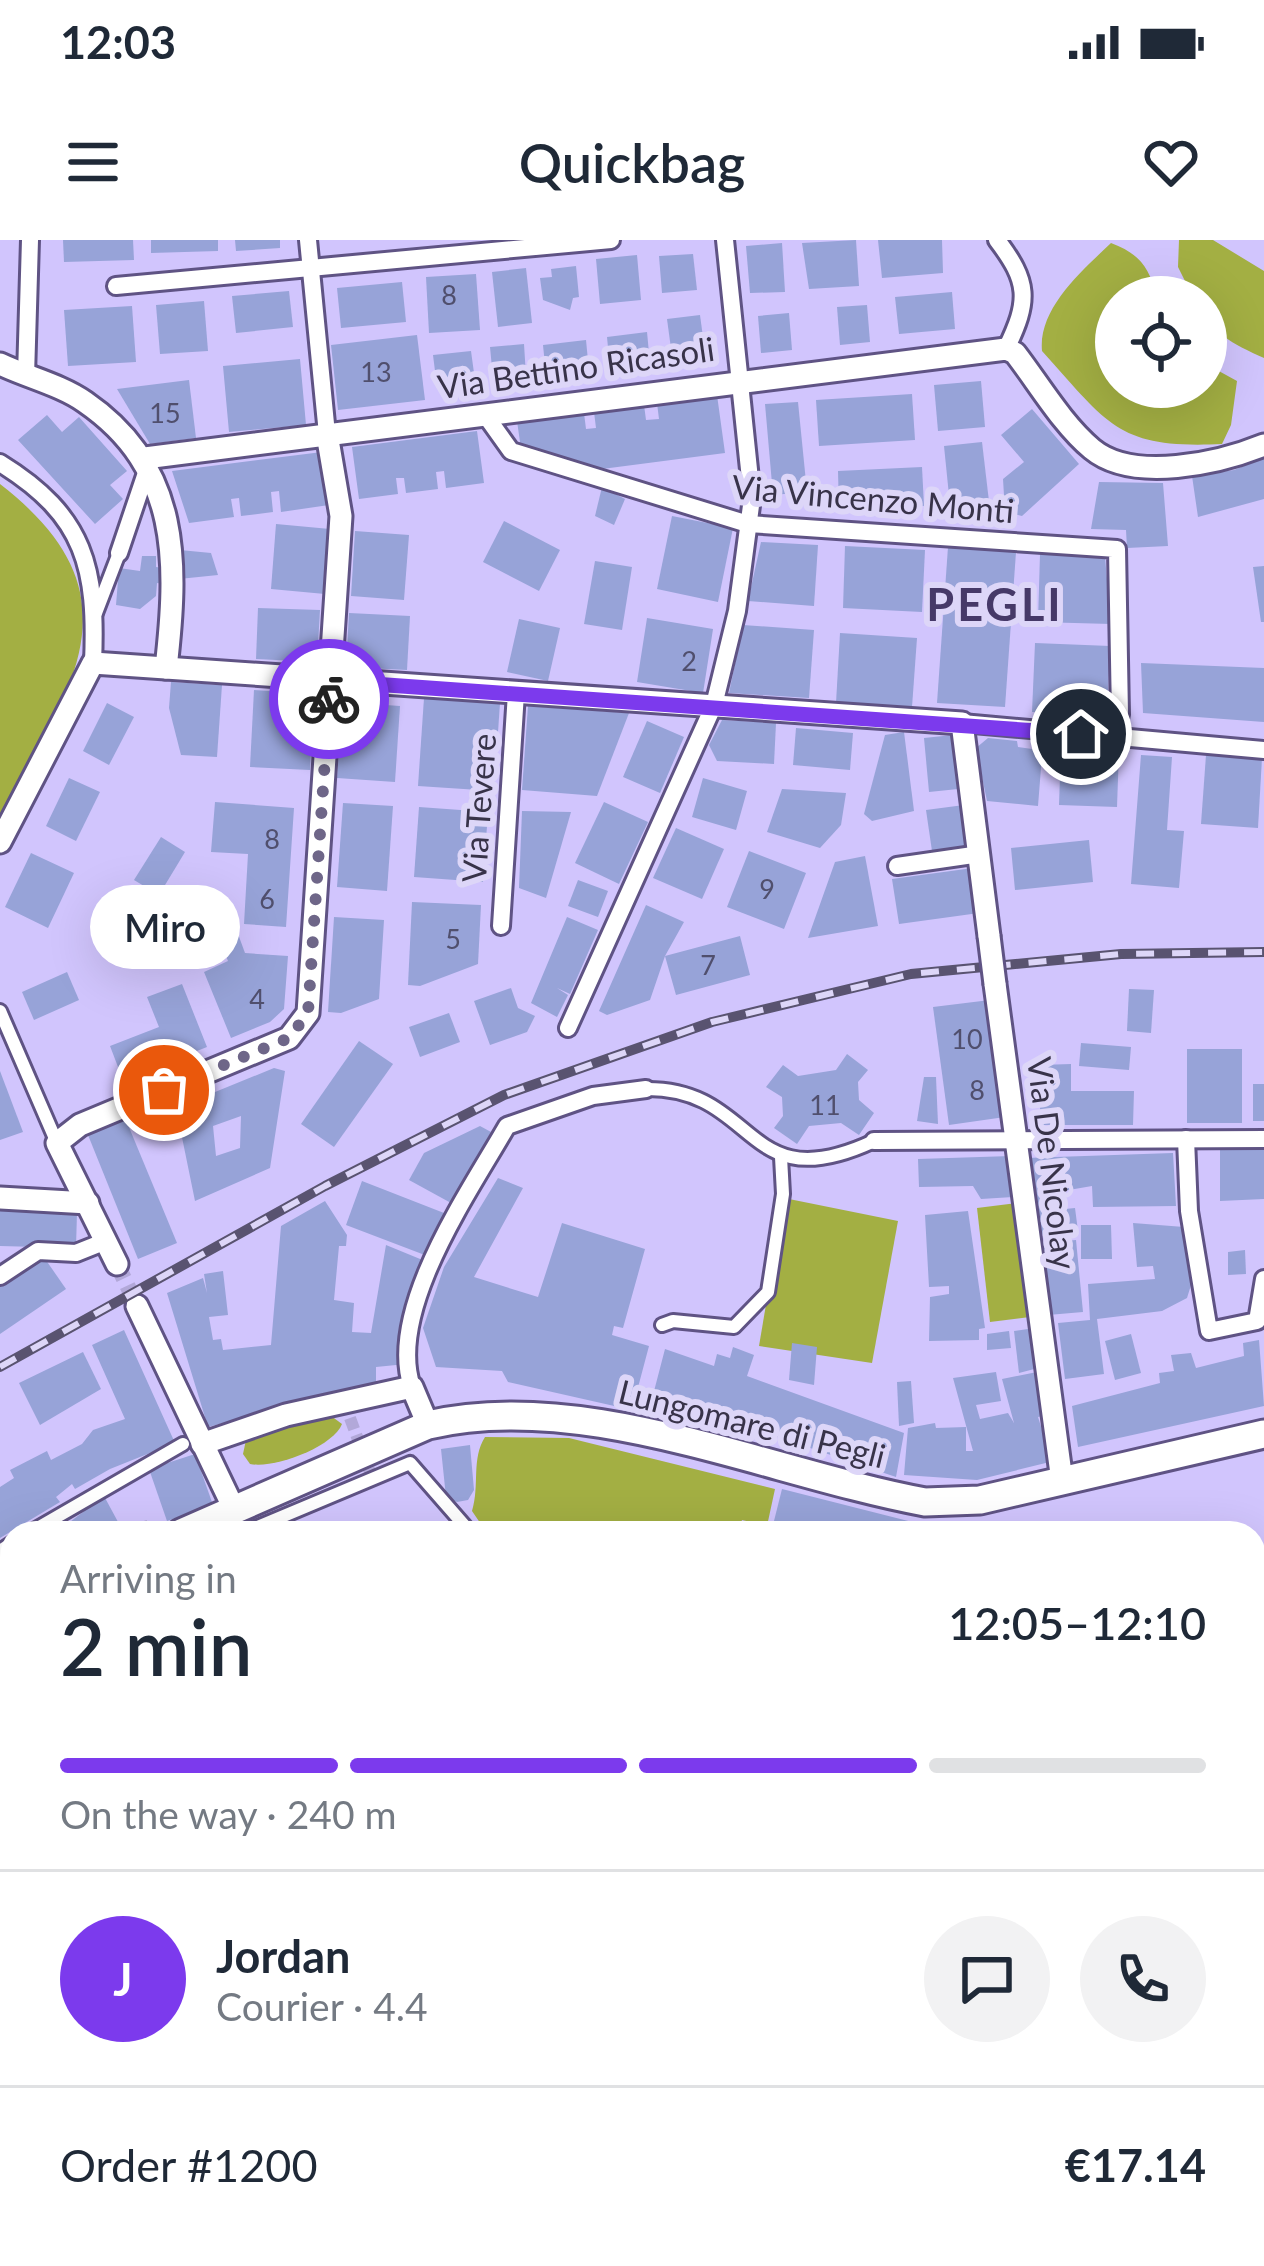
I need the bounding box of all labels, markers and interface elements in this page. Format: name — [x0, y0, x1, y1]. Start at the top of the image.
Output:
text: 12:03 — [60, 15, 176, 69]
icon: menu — [60, 129, 126, 195]
icon: heart — [1138, 129, 1204, 195]
text: Quickbag — [519, 130, 745, 195]
map controls — [1095, 276, 1227, 408]
button: locate — [1095, 276, 1227, 408]
house number: 8 — [441, 278, 457, 311]
street label: Via Bettino Ricasoli — [435, 328, 717, 406]
house number: 13 — [360, 355, 392, 388]
house number: 15 — [149, 396, 181, 429]
street label: Via Vincenzo Monti — [730, 466, 1016, 530]
district label: PEGLI — [926, 577, 1064, 631]
courier — [269, 639, 389, 759]
house number: 2 — [681, 644, 697, 677]
icon: bike — [296, 666, 362, 732]
pin — [1030, 683, 1132, 785]
icon: home — [1048, 701, 1114, 767]
street label: Via Tevere — [453, 732, 503, 884]
house number: 8 — [264, 822, 280, 855]
house number: 9 — [759, 872, 775, 905]
house number: 6 — [259, 882, 275, 915]
callout: Miro — [89, 886, 239, 970]
text: Miro — [124, 904, 206, 950]
house number: 5 — [445, 922, 461, 955]
house number: 7 — [700, 948, 716, 981]
house number: 4 — [249, 982, 265, 1015]
house number: 10 — [951, 1022, 983, 1055]
pin — [113, 1039, 215, 1141]
street label: Via De Nicolay — [1020, 1054, 1086, 1271]
icon: bag — [131, 1057, 197, 1123]
house number: 8 — [969, 1073, 985, 1106]
house number: 11 — [809, 1088, 841, 1121]
street label: Lungomare di Pegli — [615, 1371, 890, 1475]
text: Arriving in — [60, 1555, 237, 1601]
text: 12:05–12:10 — [948, 1596, 1206, 1650]
text: 2 min — [60, 1599, 253, 1693]
text: On the way · 240 m — [60, 1791, 397, 1837]
button: chat — [924, 1916, 1050, 2042]
button: phone — [1080, 1916, 1206, 2042]
text: Jordan — [216, 1929, 350, 1983]
text: J — [113, 1952, 133, 2006]
text: Courier · 4.4 — [216, 1983, 428, 2029]
text: Order #1200 — [60, 2138, 318, 2192]
text: €17.14 — [1065, 2138, 1206, 2192]

